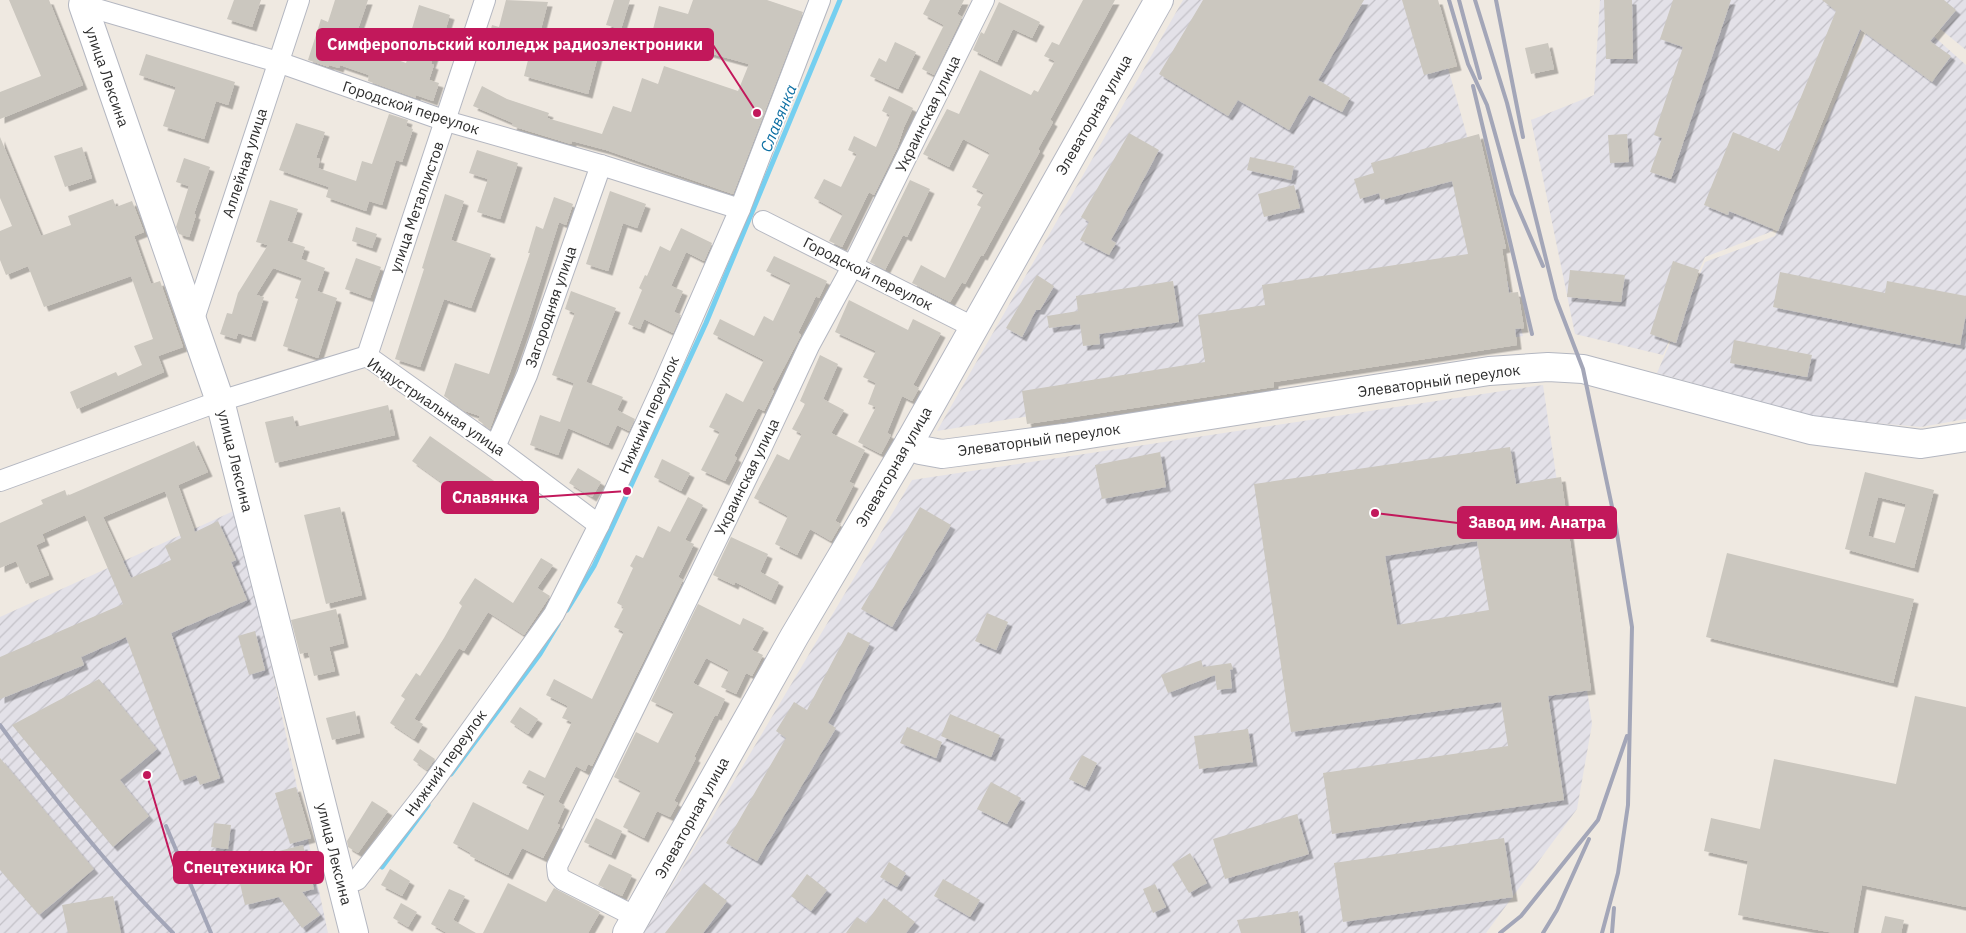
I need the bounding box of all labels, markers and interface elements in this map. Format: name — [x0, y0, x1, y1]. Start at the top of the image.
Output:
street label: улица Лексина — [81, 24, 134, 129]
callout: Симферопольский колледж радиоэлектроники — [317, 29, 713, 60]
text: Симферопольский колледж радиоэлектроники — [327, 34, 703, 54]
street label: Элеваторная улица — [1051, 51, 1136, 178]
street label: Украинская улица — [891, 52, 964, 175]
street label: Городской переулок — [340, 76, 482, 139]
water label: Славянка — [755, 81, 801, 155]
street label: Аллейная улица — [218, 106, 271, 220]
street label: улица Металлистов — [385, 139, 448, 275]
street label: Городской переулок — [800, 233, 936, 314]
street label: Загородняя улица — [521, 243, 580, 370]
street label: Индустриальная улица — [364, 353, 509, 460]
street label: Нижний переулок — [614, 353, 683, 477]
street label: Элеваторный переулок — [1356, 360, 1522, 401]
street label: Элеваторная улица — [851, 403, 936, 530]
street label: улица Лексина — [214, 408, 257, 514]
street label: Украинская улица — [710, 415, 783, 538]
street label: Элеваторный переулок — [956, 419, 1122, 460]
callout: Славянка — [442, 482, 538, 513]
text: Славянка — [452, 487, 528, 507]
callout: Завод им. Анатра — [1458, 507, 1616, 538]
text: Завод им. Анатра — [1468, 512, 1606, 532]
street label: Нижний переулок — [401, 706, 491, 820]
street label: Элеваторная улица — [650, 754, 733, 882]
street label: улица Лексина — [313, 801, 356, 907]
callout: Спецтехника Юг — [174, 852, 323, 883]
text: Спецтехника Юг — [183, 857, 313, 877]

